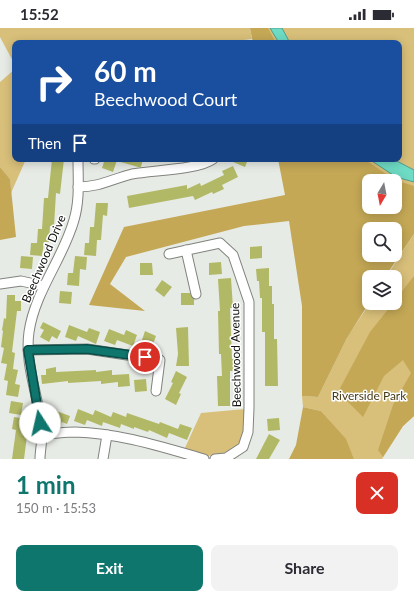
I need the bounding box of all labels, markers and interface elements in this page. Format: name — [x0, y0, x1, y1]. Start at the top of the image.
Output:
text: 15:52 — [20, 5, 59, 23]
text: 60 m — [94, 54, 157, 88]
icon: right — [28, 56, 80, 108]
text: Beechwood Court — [94, 88, 237, 110]
icon: arrive — [69, 132, 91, 154]
text: Then — [28, 134, 61, 152]
north arrow — [362, 174, 402, 214]
map controls — [362, 174, 402, 310]
street label: Beechwood Drive — [18, 213, 69, 305]
button: search — [362, 222, 402, 262]
button: layers — [362, 270, 402, 310]
street label: Beechwood Avenue — [227, 302, 244, 408]
pin — [128, 340, 162, 374]
icon: arrive — [134, 346, 156, 368]
park label: Riverside Park — [332, 388, 407, 403]
position arrow — [19, 402, 61, 444]
text: 1 min — [16, 470, 76, 499]
button: close — [356, 472, 398, 514]
text: 150 m · 15:53 — [16, 500, 96, 516]
button: Exit — [16, 545, 203, 591]
button: Share — [211, 545, 398, 591]

